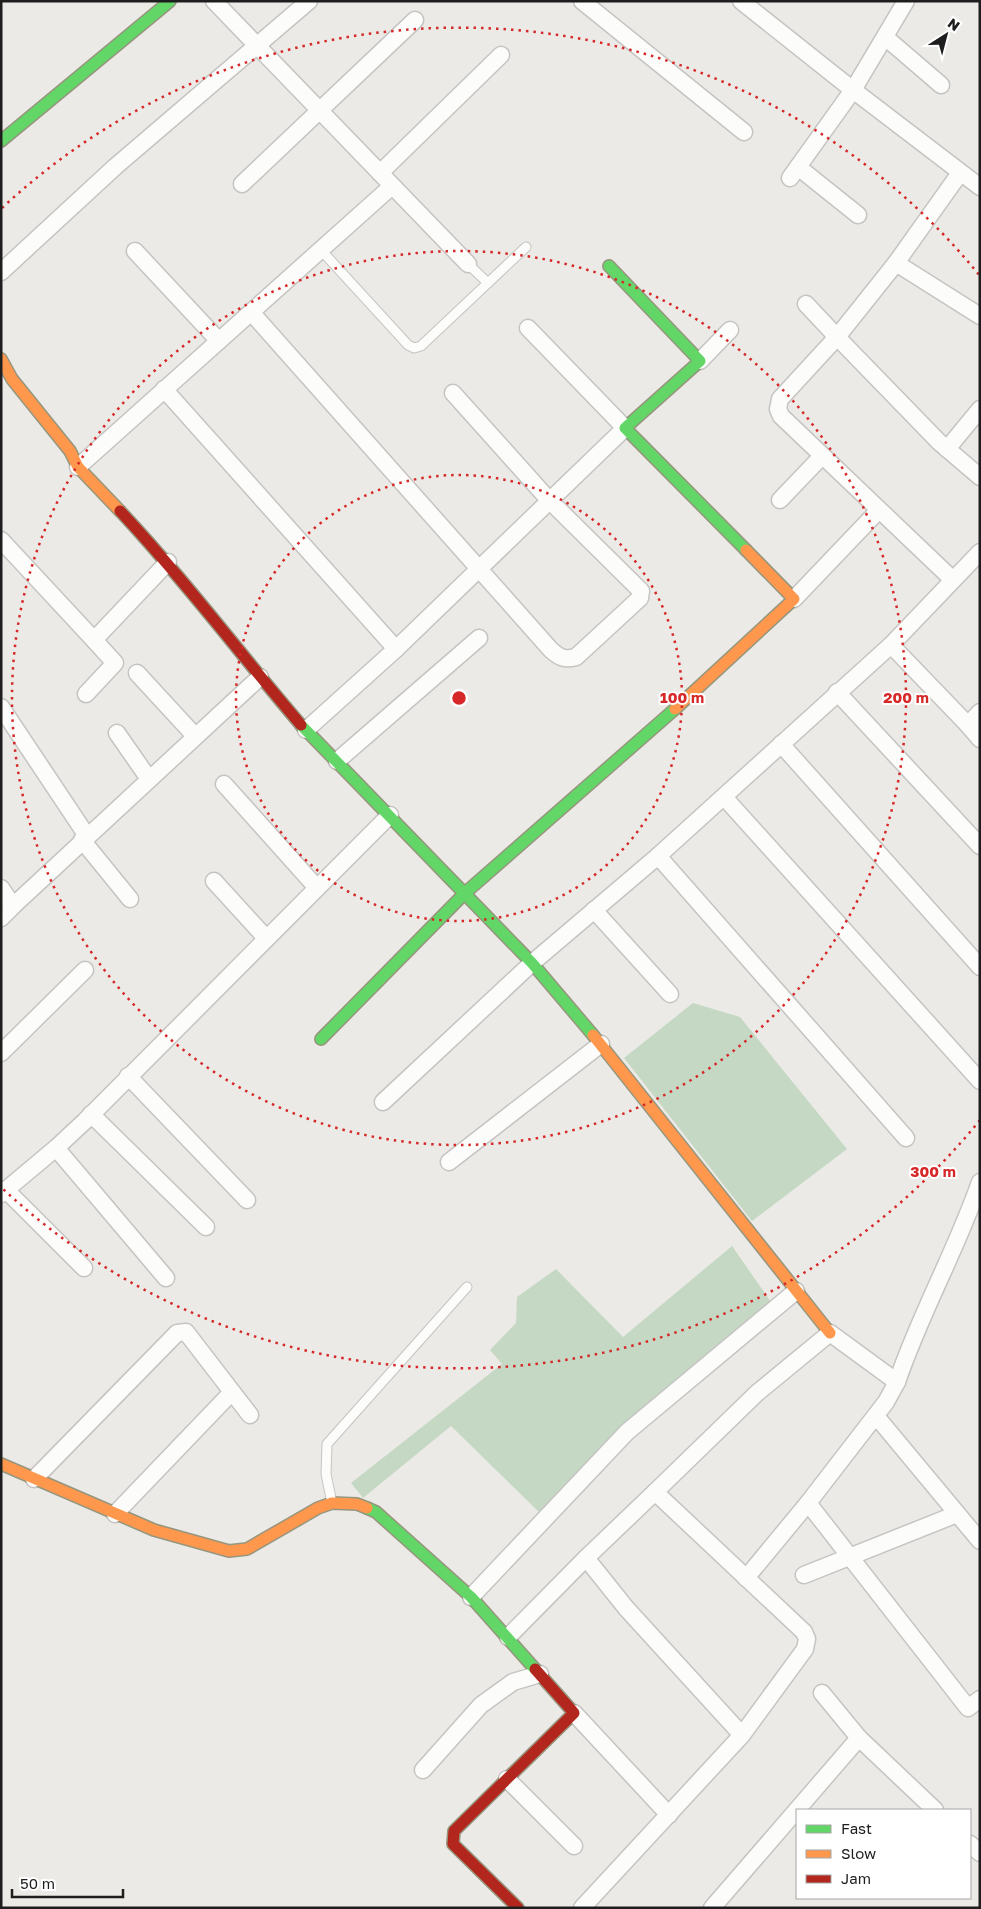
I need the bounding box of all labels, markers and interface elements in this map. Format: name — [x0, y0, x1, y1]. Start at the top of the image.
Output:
north arrow — [921, 10, 971, 60]
text: N — [945, 14, 963, 34]
text: 100 m — [660, 688, 704, 706]
text: 200 m — [883, 688, 929, 706]
centre of rings — [450, 689, 468, 707]
text: 300 m — [910, 1162, 956, 1180]
legend — [796, 1809, 971, 1899]
text: Fast — [841, 1819, 872, 1837]
text: Slow — [841, 1844, 876, 1862]
scale bar — [12, 1866, 124, 1898]
text: Jam — [841, 1869, 871, 1887]
text: 50 m — [20, 1874, 55, 1892]

